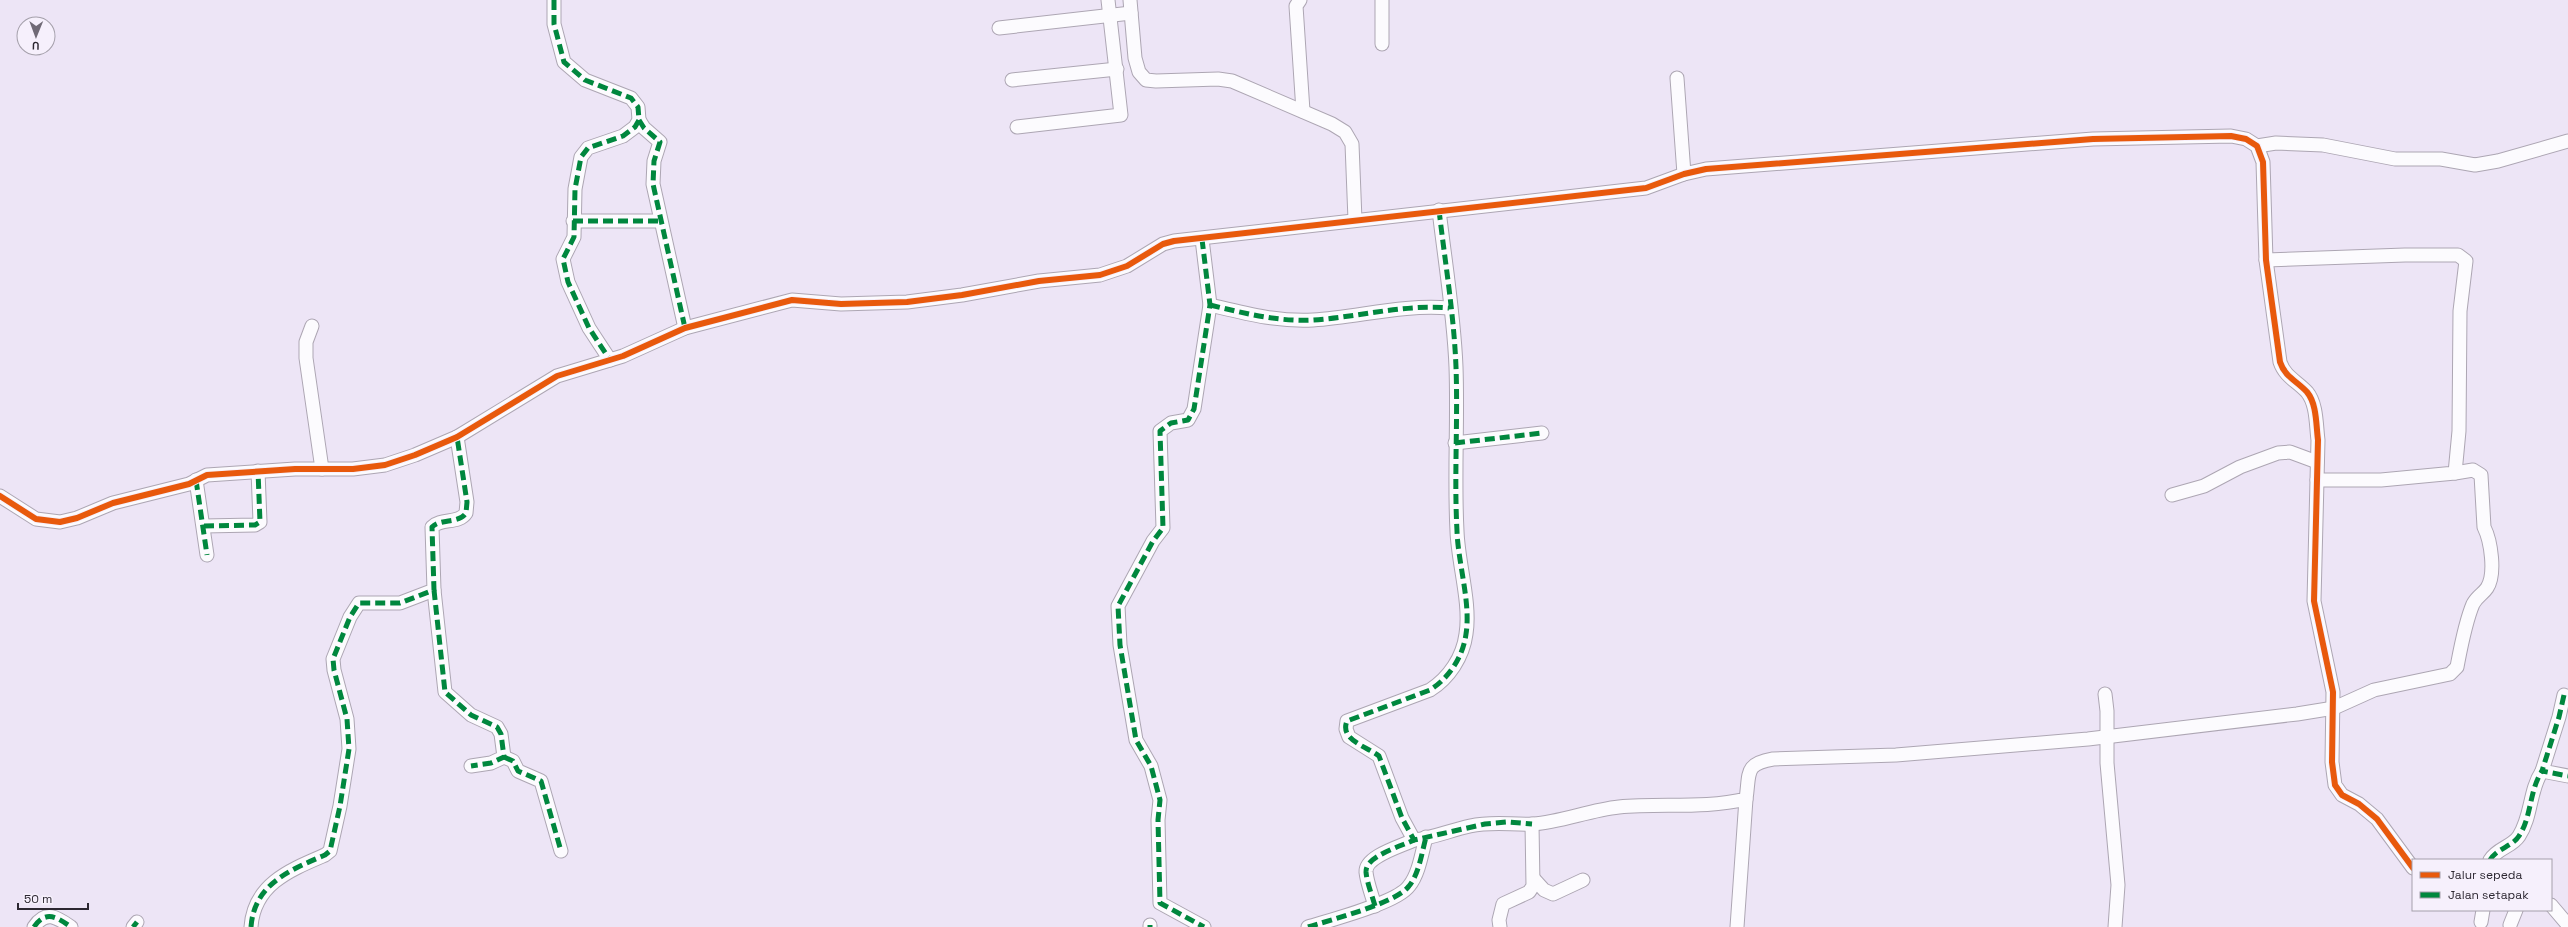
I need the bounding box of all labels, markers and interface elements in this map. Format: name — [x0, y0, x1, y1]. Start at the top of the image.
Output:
north arrow — [16, 16, 56, 56]
text: U — [32, 39, 40, 53]
legend — [2412, 859, 2552, 911]
text: Jalur sepeda — [2448, 867, 2523, 883]
scale bar — [18, 885, 88, 911]
text: Jalan setapak — [2448, 887, 2529, 903]
text: 50 m — [24, 891, 52, 907]

